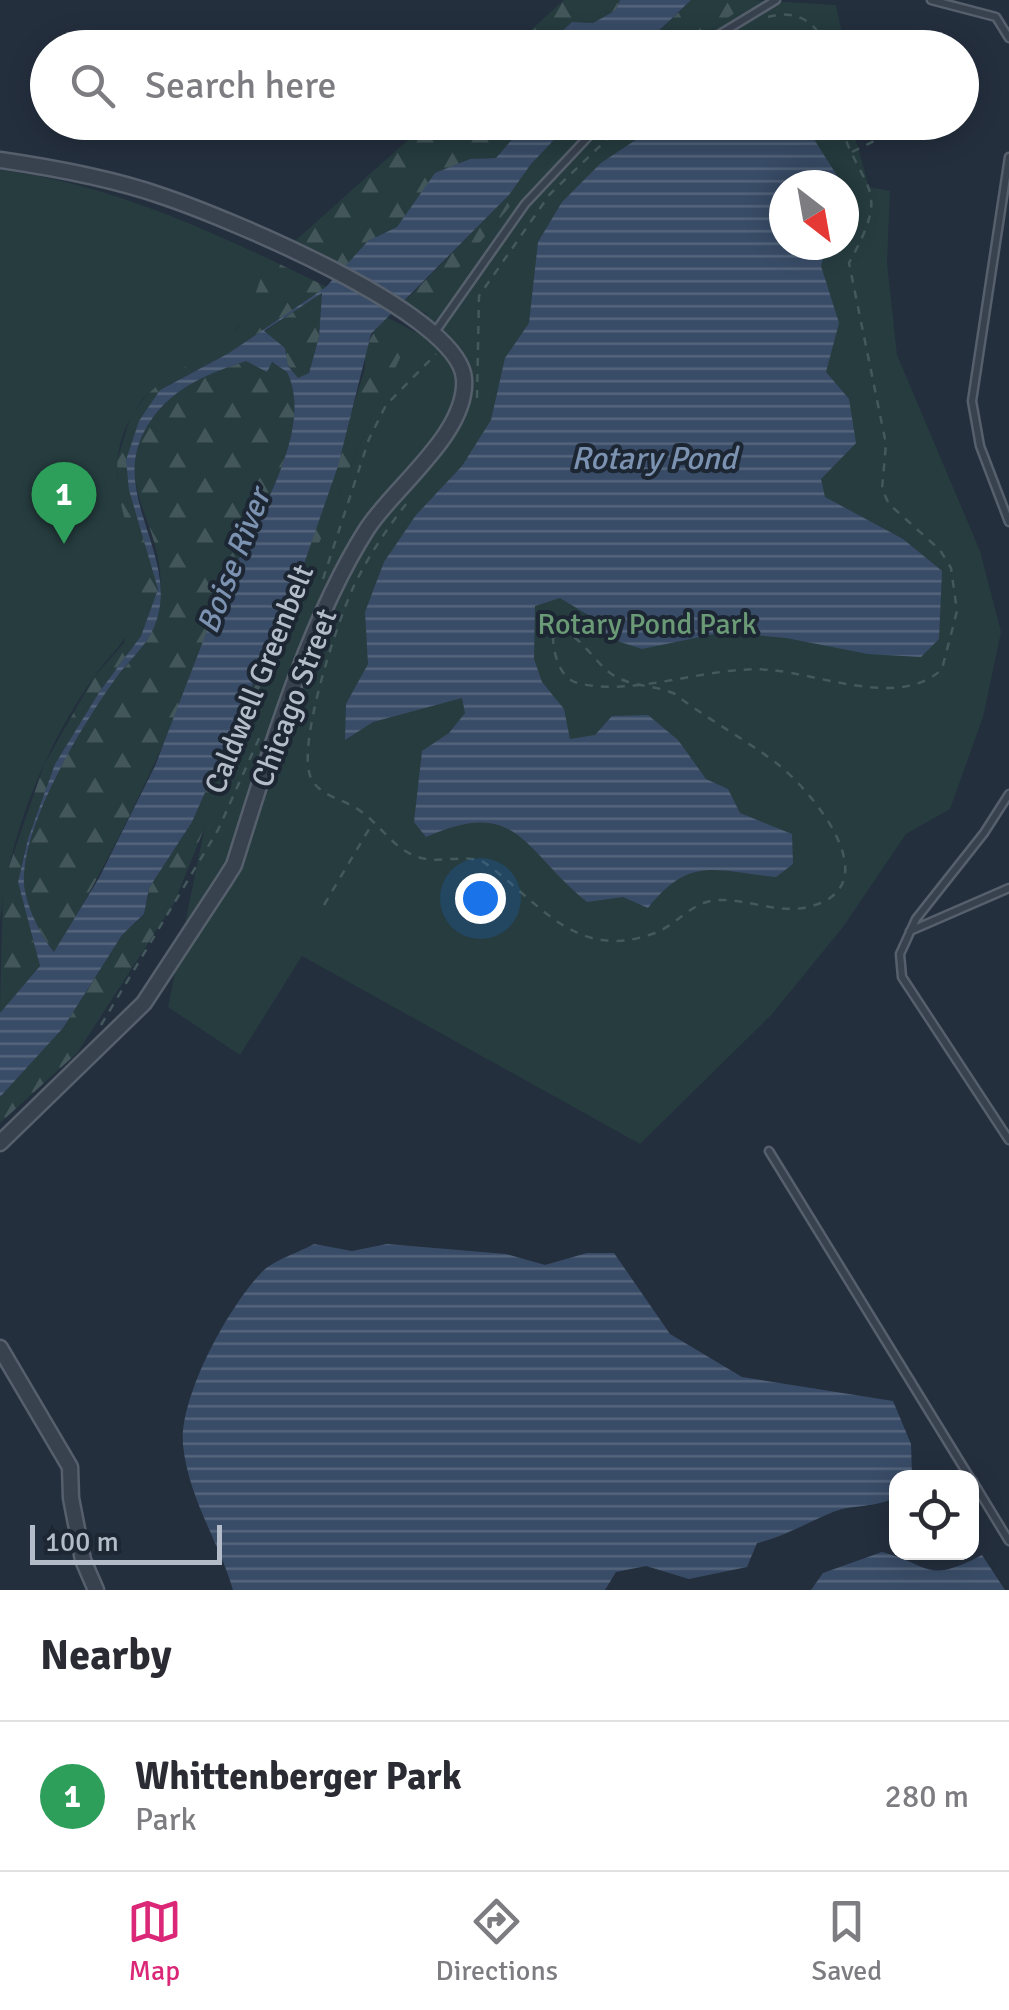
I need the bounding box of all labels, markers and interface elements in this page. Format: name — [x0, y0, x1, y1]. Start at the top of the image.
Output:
search box — [30, 30, 979, 140]
icon: search — [65, 58, 120, 113]
text: Search here — [145, 62, 337, 109]
north arrow — [769, 170, 859, 260]
water label: Rotary Pond — [571, 439, 741, 478]
pin: 1 — [32, 462, 96, 544]
water label: Boise River — [188, 480, 280, 639]
street label: Caldwell Greenbelt — [197, 559, 322, 799]
street label: Chicago Street — [244, 604, 345, 793]
park label: Rotary Pond Park — [537, 606, 757, 643]
your location — [455, 873, 506, 924]
map controls — [889, 1470, 979, 1560]
button: locate — [889, 1470, 979, 1560]
scale bar — [30, 1520, 222, 1564]
text: 100 m — [45, 1525, 119, 1559]
text: Nearby — [40, 1630, 172, 1681]
text: Whittenberger Park — [135, 1753, 462, 1800]
text: 1 — [64, 1777, 81, 1816]
text: 280 m — [885, 1777, 969, 1816]
text: Park — [135, 1800, 197, 1839]
tab: Map — [127, 1894, 182, 1988]
tab: Directions — [436, 1894, 558, 1988]
tab: Saved — [812, 1894, 882, 1988]

